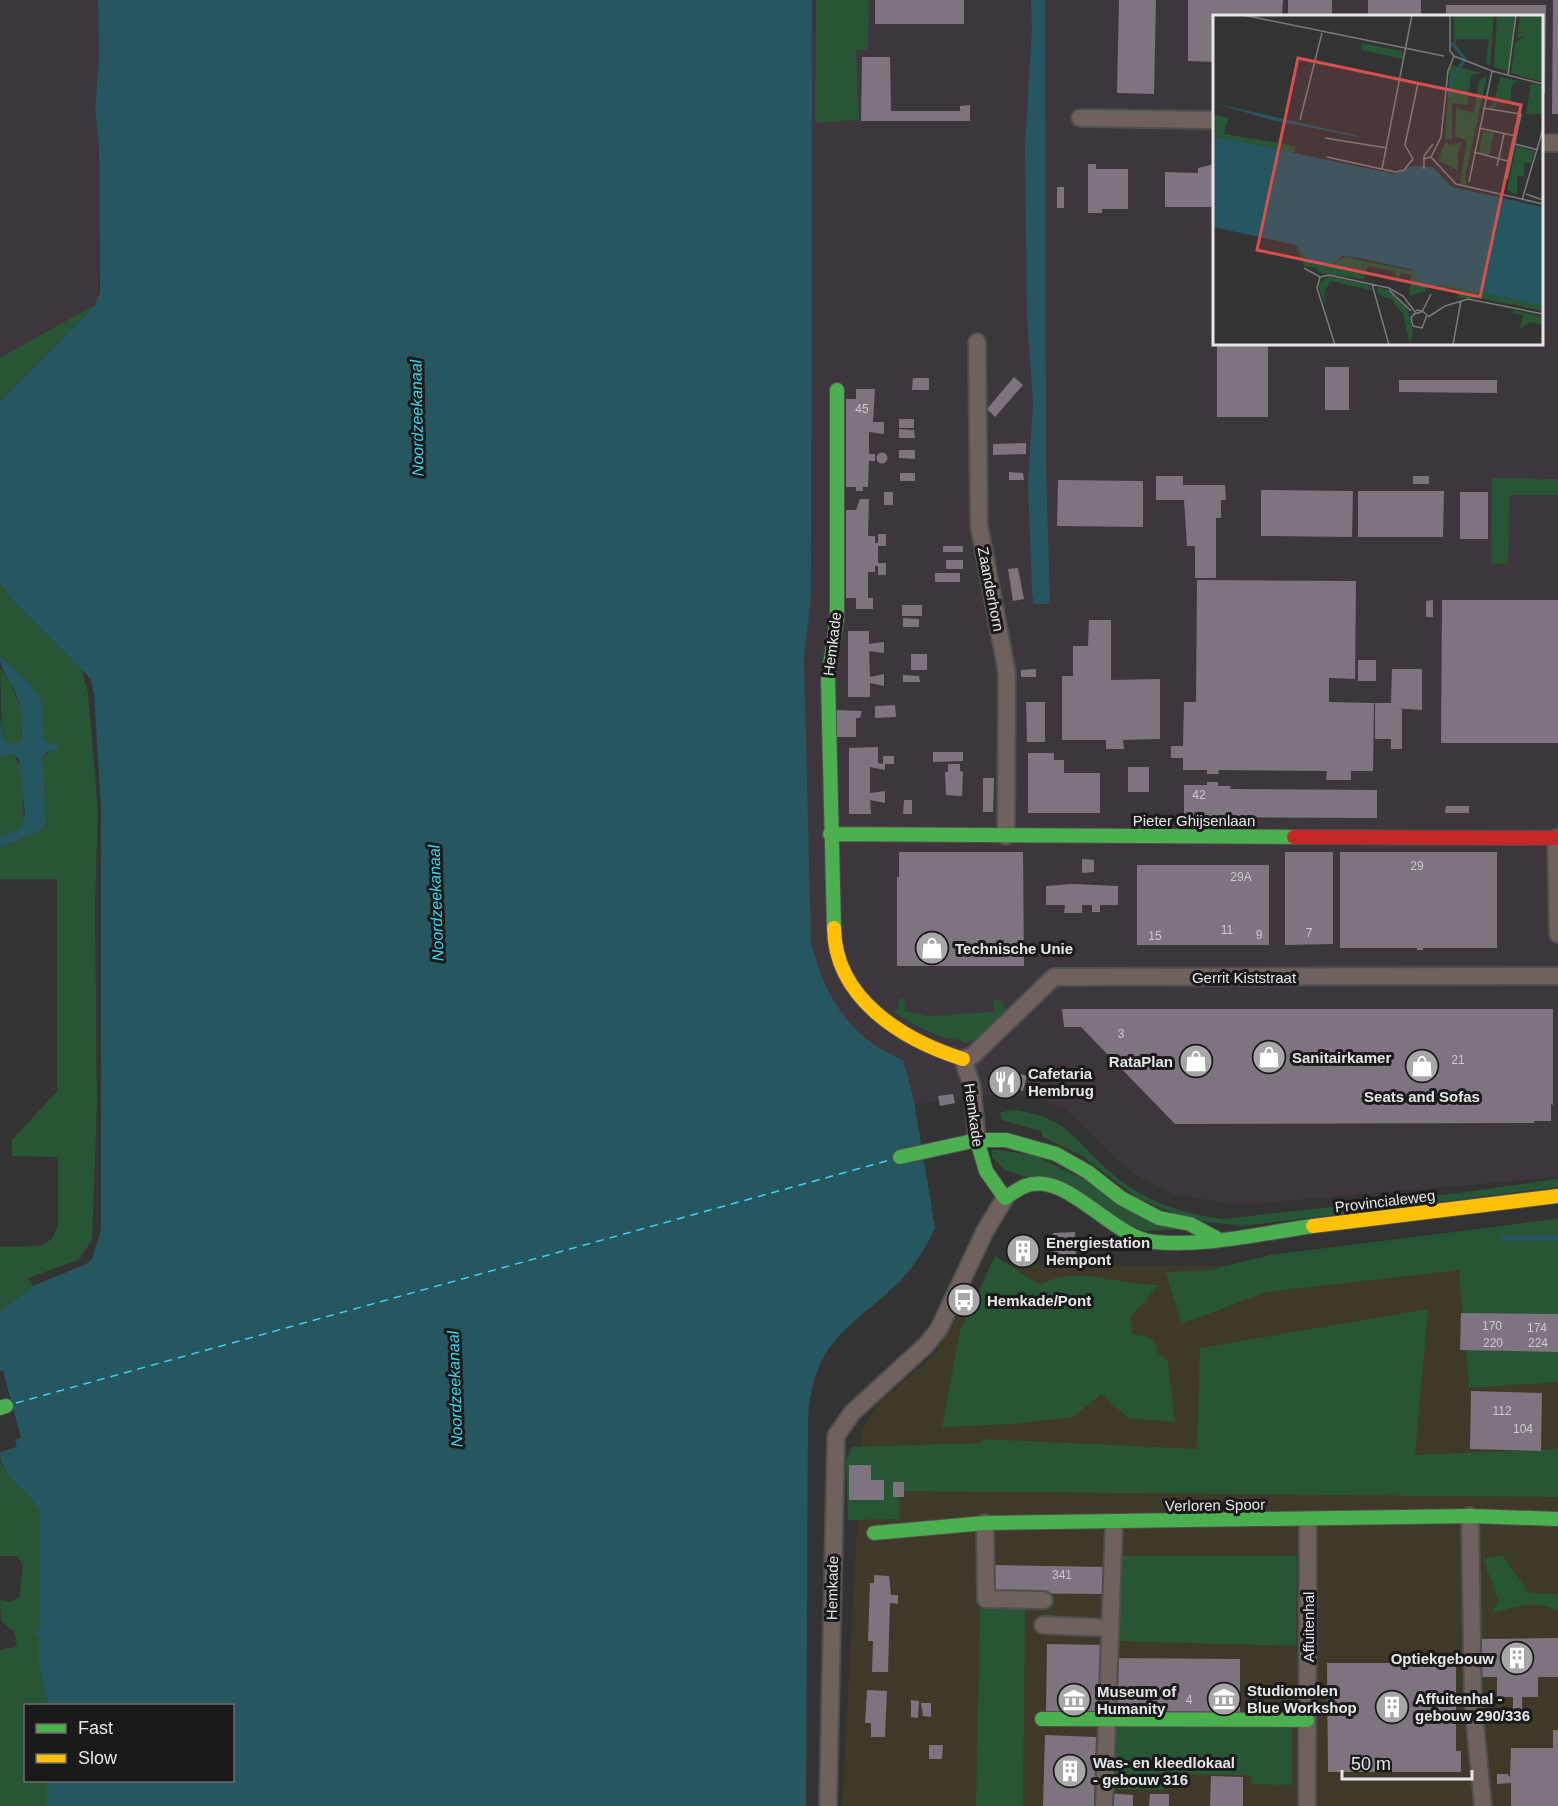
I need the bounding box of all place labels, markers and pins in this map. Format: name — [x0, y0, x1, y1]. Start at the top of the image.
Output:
shop icon: Technische Unie — [914, 930, 950, 966]
place label: Technische Unie — [955, 940, 1073, 957]
shop icon: Sanitairkamer — [1251, 1039, 1287, 1075]
shop icon: RataPlan — [1178, 1043, 1214, 1079]
shop icon: Seats and Sofas — [1404, 1048, 1440, 1084]
place label: Sanitairkamer — [1292, 1049, 1391, 1066]
place label: RataPlan — [1109, 1053, 1173, 1070]
restaurant icon: Cafetaria Hembrug — [987, 1064, 1023, 1100]
place label: Cafetaria Hembrug — [1028, 1065, 1094, 1099]
place label: Seats and Sofas — [1364, 1088, 1480, 1105]
building icon: Energiestation Hempont — [1005, 1233, 1041, 1269]
place label: Energiestation Hempont — [1046, 1234, 1150, 1268]
bus stop icon: Hemkade/Pont — [946, 1282, 982, 1318]
place label: Hemkade/Pont — [987, 1292, 1091, 1309]
building icon: Optiekgebouw — [1499, 1640, 1535, 1676]
place label: Optiekgebouw — [1391, 1650, 1494, 1667]
museum icon: Studiomolen Blue Workshop — [1206, 1681, 1242, 1717]
museum icon: Museum of Humanity — [1056, 1682, 1092, 1718]
place label: Studiomolen Blue Workshop — [1247, 1682, 1357, 1716]
place label: Museum of Humanity — [1097, 1683, 1177, 1717]
building icon: Affuitenhal - gebouw 290/336 — [1374, 1689, 1410, 1725]
place label: Affuitenhal - gebouw 290/336 — [1415, 1690, 1530, 1724]
building icon: Was- en kleedlokaal - gebouw 316 — [1052, 1753, 1088, 1789]
place label: Was- en kleedlokaal - gebouw 316 — [1093, 1754, 1235, 1788]

